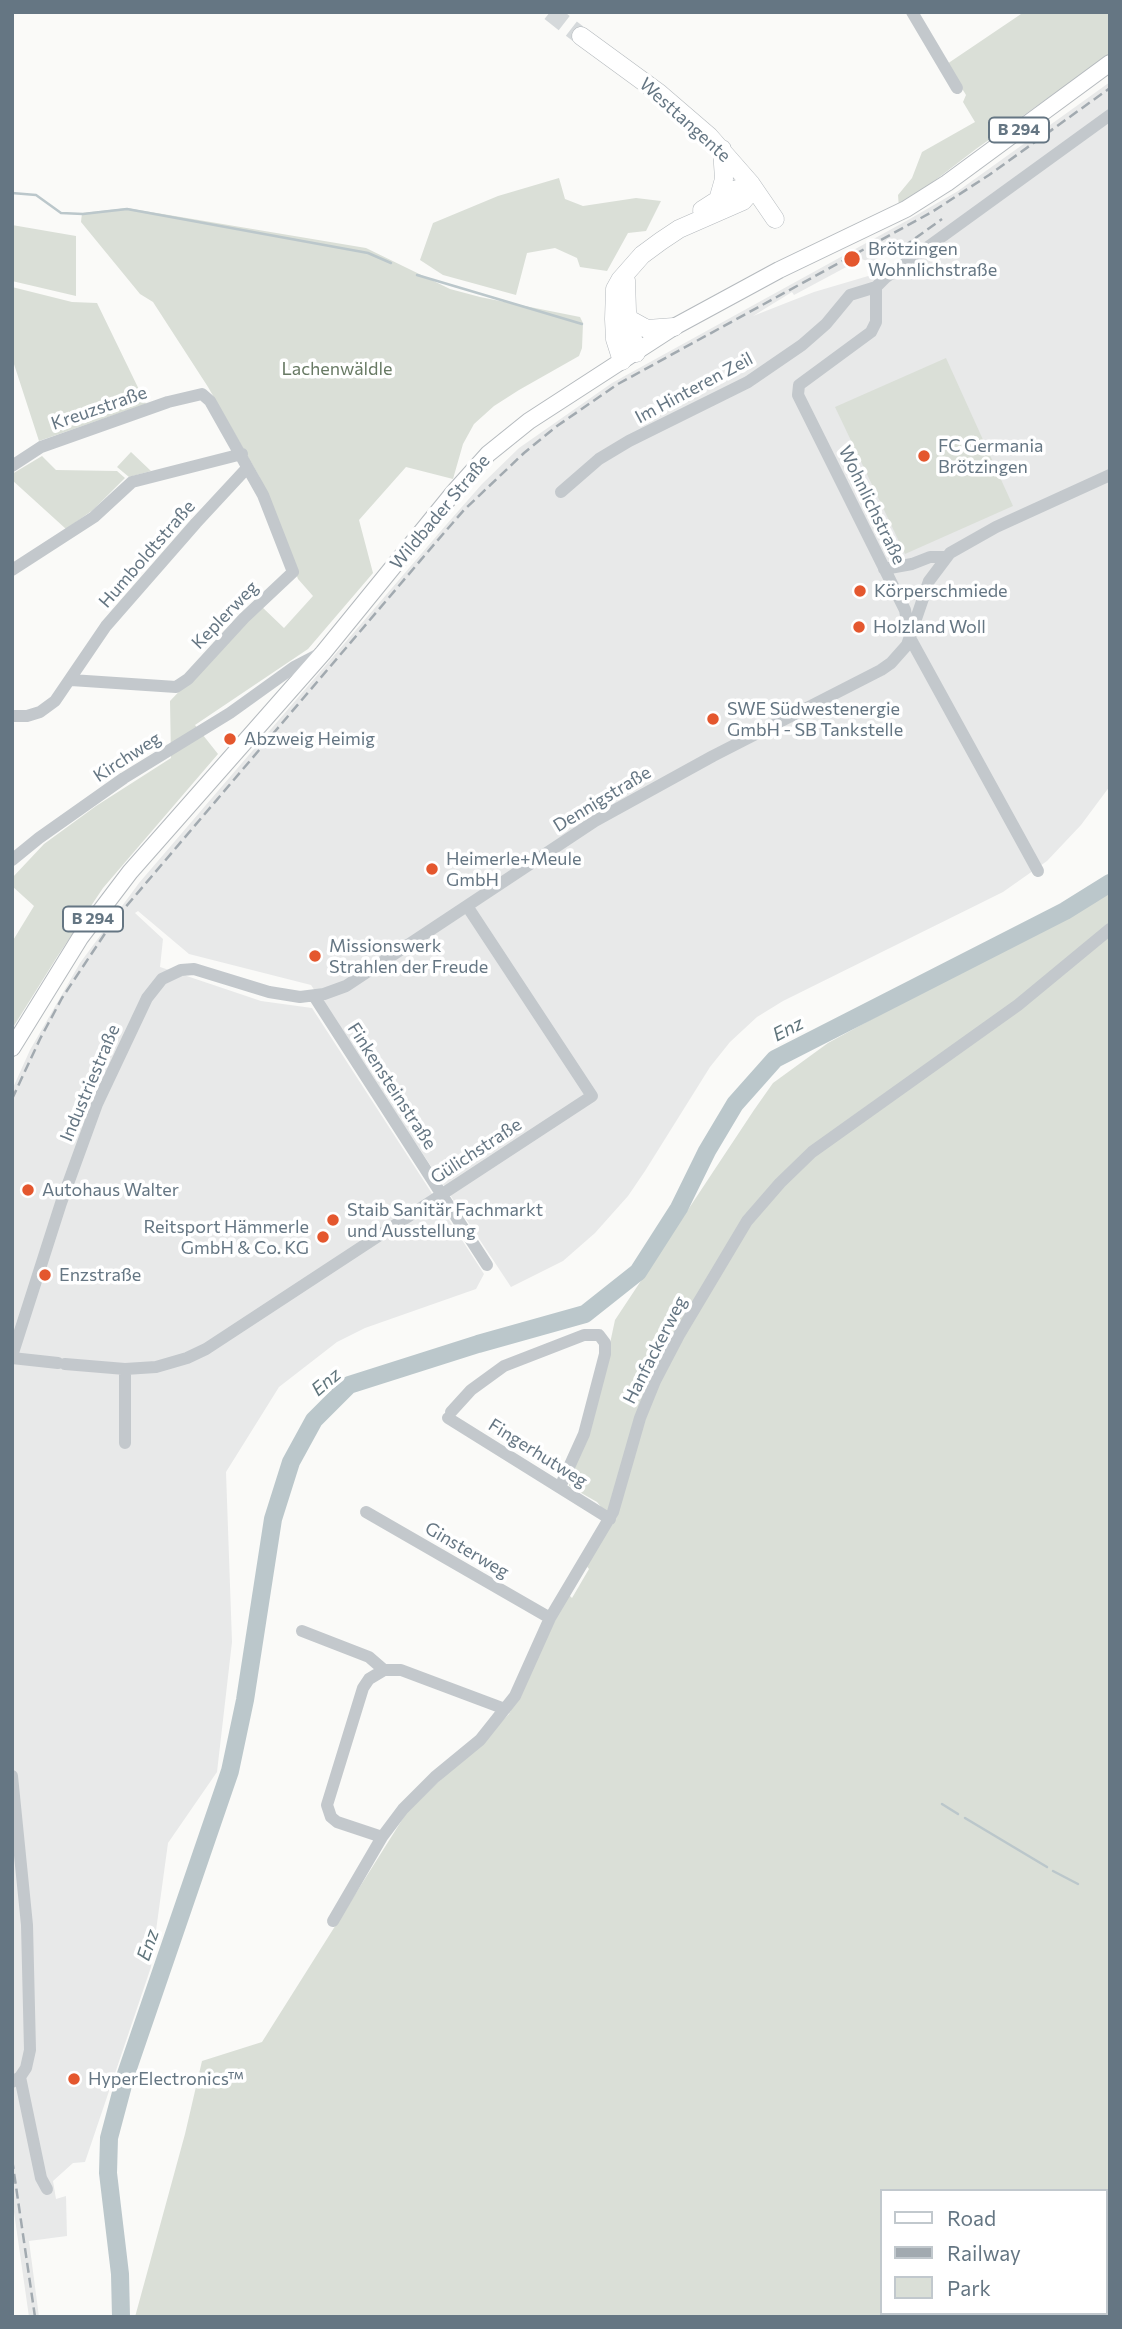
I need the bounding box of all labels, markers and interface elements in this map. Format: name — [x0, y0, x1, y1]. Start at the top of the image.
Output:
street label: Westtangente — [635, 73, 735, 167]
road number: B 294 — [989, 118, 1049, 142]
place label: Brötzingen Wohnlichstraße — [868, 238, 997, 280]
marker: Brötzingen Wohnlichstraße — [842, 249, 862, 269]
street label: Im Hinteren Zeil — [631, 348, 757, 428]
park label: Lachenwäldle — [281, 358, 393, 380]
street label: Kreuzstraße — [48, 382, 150, 434]
place label: FC Germania Brötzingen — [938, 435, 1043, 478]
street label: Wohnlichstraße — [834, 442, 910, 568]
marker: FC Germania Brötzingen — [916, 448, 932, 464]
street label: Wildbader Straße — [386, 450, 494, 574]
street label: Humboldtstraße — [94, 496, 200, 612]
street label: Keplerweg — [187, 577, 263, 653]
place label: Körperschmiede — [874, 580, 1008, 602]
marker: Körperschmiede — [852, 583, 868, 599]
place label: Holzland Woll — [873, 616, 986, 638]
marker: Holzland Woll — [851, 619, 867, 635]
place label: SWE Südwestenergie GmbH - SB Tankstelle — [727, 698, 903, 740]
marker: SWE Südwestenergie GmbH - SB Tankstelle — [705, 711, 721, 727]
street label: Kirchweg — [89, 727, 165, 787]
place label: Abzweig Heimig — [244, 728, 375, 750]
marker: Abzweig Heimig — [222, 731, 238, 747]
street label: Dennigstraße — [549, 761, 655, 837]
place label: Heimerle+Meule GmbH — [446, 848, 581, 890]
marker: Heimerle+Meule GmbH — [424, 861, 440, 877]
road number: B 294 — [63, 906, 123, 931]
place label: Missionswerk Strahlen der Freude — [329, 935, 488, 978]
marker: Missionswerk Strahlen der Freude — [307, 948, 323, 964]
water label: Enz — [769, 1012, 807, 1046]
street label: Finkensteinstraße — [343, 1019, 441, 1153]
street label: Industriestraße — [56, 1021, 124, 1145]
street label: Gülichstraße — [427, 1114, 525, 1188]
place label: Autohaus Walter — [42, 1179, 179, 1201]
marker: Autohaus Walter — [20, 1182, 36, 1198]
place label: Staib Sanitär Fachmarkt und Ausstellung — [347, 1199, 543, 1242]
marker: Staib Sanitär Fachmarkt und Ausstellung — [325, 1212, 341, 1228]
place label: Reitsport Hämmerle GmbH & Co. KG — [143, 1216, 309, 1258]
marker: Reitsport Hämmerle GmbH & Co. KG — [315, 1229, 331, 1245]
place label: Enzstraße — [59, 1264, 141, 1286]
marker: Enzstraße — [37, 1267, 53, 1283]
street label: Hanfackerweg — [619, 1293, 691, 1407]
water label: Enz — [307, 1363, 345, 1401]
street label: Fingerhutweg — [485, 1414, 591, 1492]
street label: Ginsterweg — [421, 1517, 513, 1583]
water label: Enz — [132, 1926, 164, 1964]
place label: HyperElectronics™ — [88, 2068, 243, 2090]
marker: HyperElectronics™ — [66, 2071, 82, 2087]
legend — [880, 2189, 1108, 2315]
text: Road — [947, 2205, 996, 2230]
text: Railway — [947, 2240, 1021, 2265]
text: Park — [947, 2275, 991, 2300]

